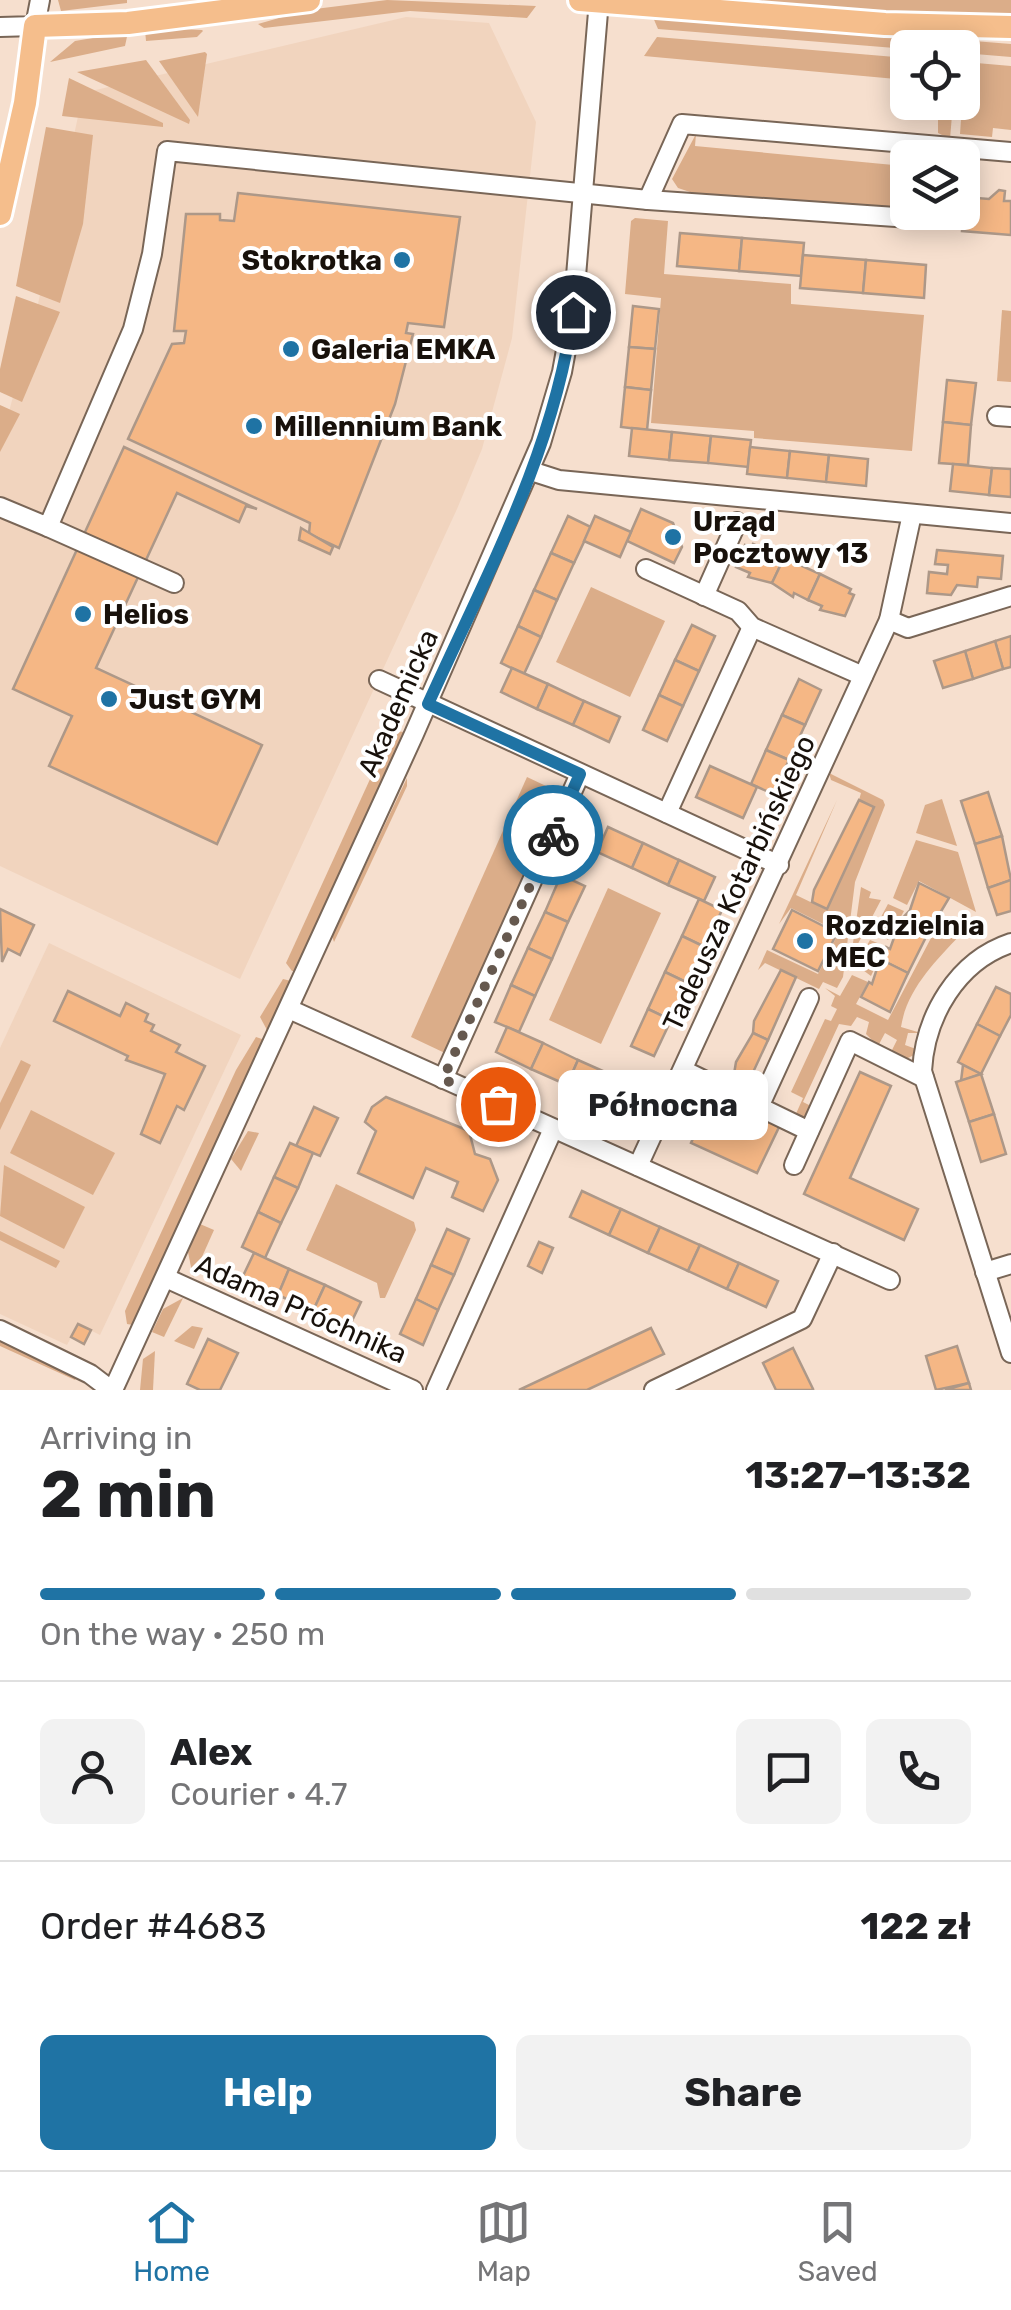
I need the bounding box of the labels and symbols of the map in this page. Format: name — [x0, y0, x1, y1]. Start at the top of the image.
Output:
place label: Stokrotka — [242, 244, 382, 277]
marker: Stokrotka — [391, 249, 413, 271]
pin — [531, 270, 616, 355]
place label: Galeria EMKA — [311, 333, 495, 366]
marker: Galeria EMKA — [280, 338, 302, 360]
place label: Millennium Bank — [274, 410, 503, 443]
marker: Millennium Bank — [243, 415, 265, 437]
place label: Urząd Pocztowy 13 — [693, 505, 868, 570]
marker: Urząd Pocztowy 13 — [662, 526, 684, 548]
place label: Helios — [103, 598, 189, 631]
marker: Helios — [72, 603, 94, 625]
street label: Akademicka — [351, 624, 445, 782]
place label: Just GYM — [129, 683, 262, 716]
marker: Just GYM — [98, 688, 120, 710]
street label: Tadeusza Kotarbińskiego — [656, 730, 822, 1036]
courier — [503, 785, 603, 885]
place label: Rozdzielnia MEC — [825, 909, 985, 974]
marker: Rozdzielnia MEC — [794, 930, 816, 952]
pin — [456, 1062, 541, 1147]
callout: Północna — [558, 1069, 768, 1139]
street label: Adama Próchnika — [190, 1248, 412, 1370]

